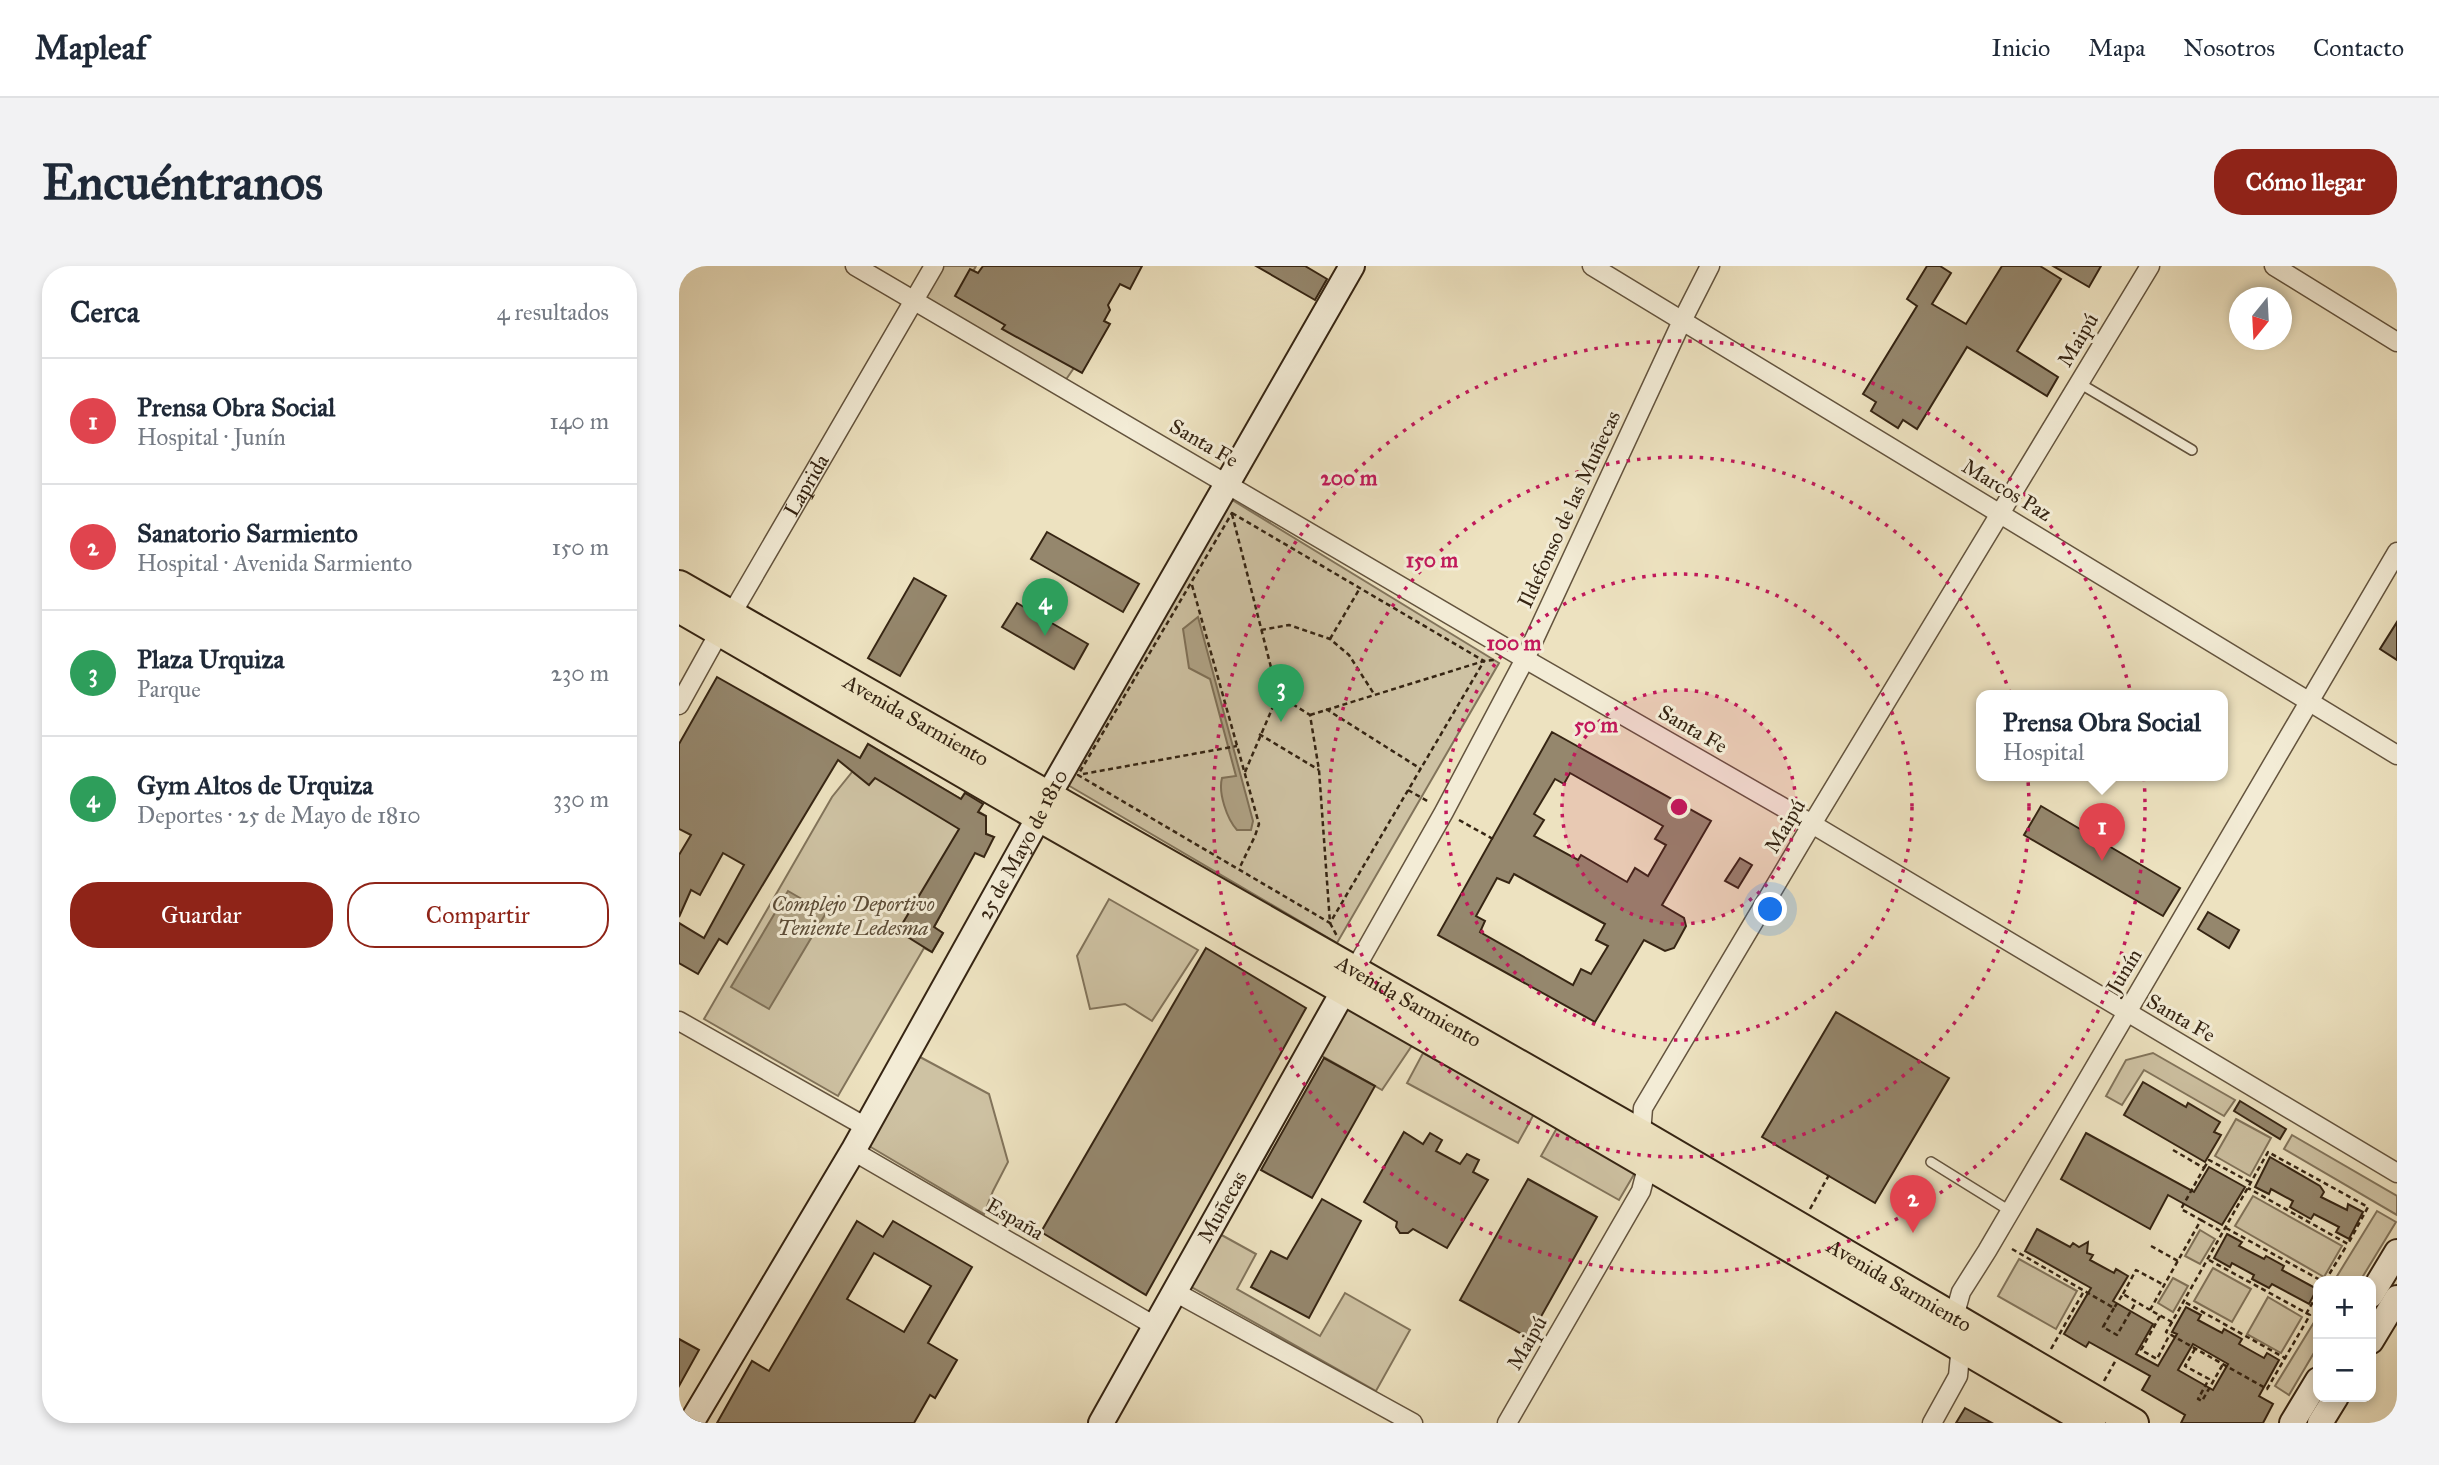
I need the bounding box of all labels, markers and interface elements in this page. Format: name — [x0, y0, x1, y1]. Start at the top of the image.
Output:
text: Mapleaf — [35, 28, 147, 68]
text: Inicio — [1992, 33, 2050, 63]
text: Mapa — [2088, 33, 2145, 63]
text: Nosotros — [2183, 33, 2275, 63]
text: Contacto — [2313, 33, 2404, 63]
button: Cómo llegar — [2214, 149, 2397, 215]
text: Encuéntranos — [42, 153, 323, 212]
north arrow — [2229, 287, 2292, 350]
text: Cerca — [70, 294, 139, 330]
text: 4 resultados — [497, 298, 609, 326]
street label: Maipú — [2052, 308, 2104, 372]
text: Prensa Obra Social — [137, 391, 335, 423]
street label: Ildefonso de las Muñecas — [1512, 406, 1626, 612]
text: 1 — [88, 407, 98, 435]
text: 140 m — [549, 407, 609, 435]
street label: Santa Fe — [1165, 413, 1243, 473]
text: Hospital · Junín — [137, 423, 286, 451]
street label: Laprida — [778, 449, 835, 521]
street label: Marcos Paz — [1957, 453, 2057, 527]
text: 200 m — [1321, 465, 1378, 491]
text: Sanatorio Sarmiento — [137, 517, 358, 549]
text: 2 — [87, 533, 99, 561]
text: 150 m — [552, 533, 609, 561]
text: 150 m — [1406, 547, 1458, 573]
text: Hospital · Avenida Sarmiento — [137, 549, 412, 577]
pin: 4 — [1022, 578, 1068, 636]
text: 100 m — [1487, 630, 1542, 656]
text: Plaza Urquiza — [137, 643, 285, 675]
text: 3 — [88, 659, 98, 687]
text: 230 m — [551, 659, 609, 687]
pin: 3 — [1258, 664, 1304, 722]
street label: Avenida Sarmiento — [838, 668, 994, 772]
text: Parque — [137, 675, 201, 703]
popup — [1976, 690, 2228, 781]
street label: Santa Fe — [1654, 699, 1732, 759]
text: Prensa Obra Social — [2003, 706, 2201, 738]
text: 50 m — [1574, 712, 1618, 738]
text: Hospital — [2003, 738, 2084, 766]
street label: 25 de Mayo de 1810 — [971, 764, 1074, 924]
text: Gym Altos de Urquiza — [137, 769, 373, 801]
text: 4 — [87, 785, 99, 813]
text: 330 m — [553, 785, 609, 813]
street label: Maipú — [1759, 794, 1811, 858]
centre of rings — [1667, 795, 1691, 819]
text: Deportes · 25 de Mayo de 1810 — [137, 801, 421, 829]
pin: 1 — [2079, 803, 2125, 861]
button: Guardar — [70, 882, 333, 948]
button: Compartir — [347, 882, 609, 948]
park label: Complejo Deportivo Teniente Ledesma — [771, 891, 935, 941]
your location — [1753, 892, 1787, 926]
street label: Junín — [2100, 944, 2147, 1000]
street label: Avenida Sarmiento — [1330, 949, 1486, 1053]
street label: Santa Fe — [2142, 988, 2220, 1048]
street label: Muñecas — [1192, 1166, 1253, 1247]
pin: 2 — [1890, 1175, 1936, 1233]
street label: España — [982, 1192, 1049, 1246]
street label: Avenida Sarmiento — [1821, 1232, 1976, 1338]
map controls — [2313, 1276, 2376, 1402]
button: + — [2313, 1276, 2376, 1339]
street label: Maipú — [1501, 1311, 1553, 1375]
button: − — [2313, 1339, 2376, 1402]

